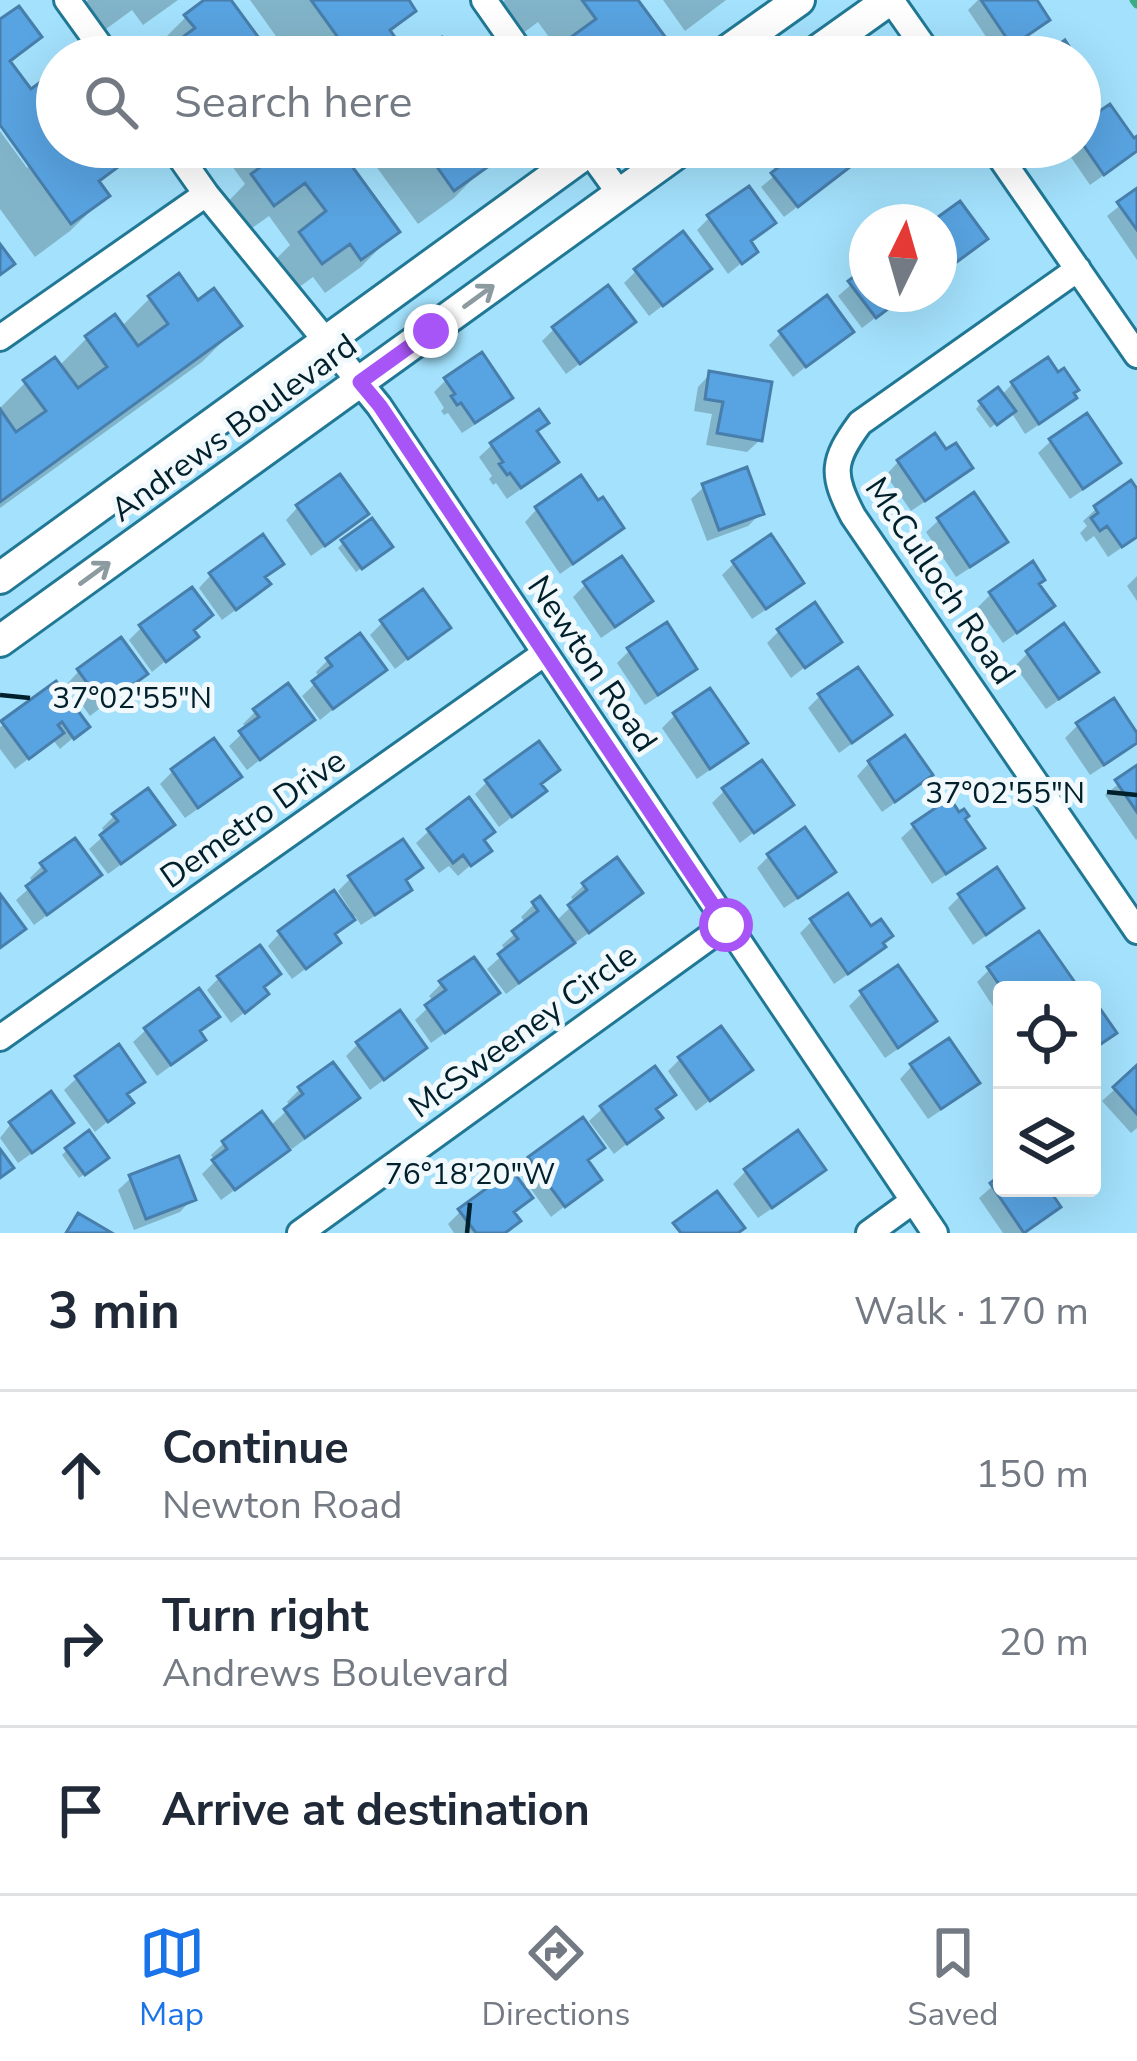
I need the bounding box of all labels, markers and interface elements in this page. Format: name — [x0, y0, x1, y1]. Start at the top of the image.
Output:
search box — [36, 36, 1101, 168]
icon: search — [78, 69, 144, 135]
text: Search here — [174, 72, 413, 133]
north arrow — [849, 204, 957, 312]
one-way arrow — [462, 283, 495, 309]
route end — [404, 304, 458, 358]
street label: Andrews Boulevard — [102, 323, 366, 533]
street label: McCulloch Road — [854, 469, 1026, 693]
one-way arrow — [78, 561, 111, 586]
street label: Newton Road — [516, 567, 668, 761]
text: 37°02'55"N — [52, 678, 212, 719]
street label: Demetro Drive — [152, 739, 354, 899]
text: 37°02'55"N — [925, 773, 1085, 814]
route start — [699, 898, 753, 952]
street label: McSweeney Circle — [400, 933, 646, 1129]
map controls — [993, 981, 1101, 1197]
button: locate — [993, 981, 1101, 1089]
button: layers — [993, 1089, 1101, 1197]
text: 76°18'20"W — [385, 1154, 555, 1195]
text: 3 min — [48, 1276, 180, 1346]
text: Walk · 170 m — [854, 1285, 1089, 1338]
text: Continue — [162, 1418, 349, 1479]
icon: ahead — [48, 1442, 114, 1508]
text: 150 m — [975, 1448, 1089, 1501]
text: Newton Road — [162, 1479, 403, 1532]
text: Turn right — [162, 1586, 369, 1647]
icon: right — [48, 1610, 114, 1676]
text: 20 m — [999, 1616, 1089, 1669]
text: Andrews Boulevard — [162, 1647, 509, 1700]
icon: arrive — [48, 1778, 114, 1844]
text: Arrive at destination — [162, 1780, 590, 1841]
tab: Map — [139, 1920, 205, 2037]
tab: Directions — [482, 1920, 630, 2037]
tab: Saved — [907, 1920, 998, 2037]

